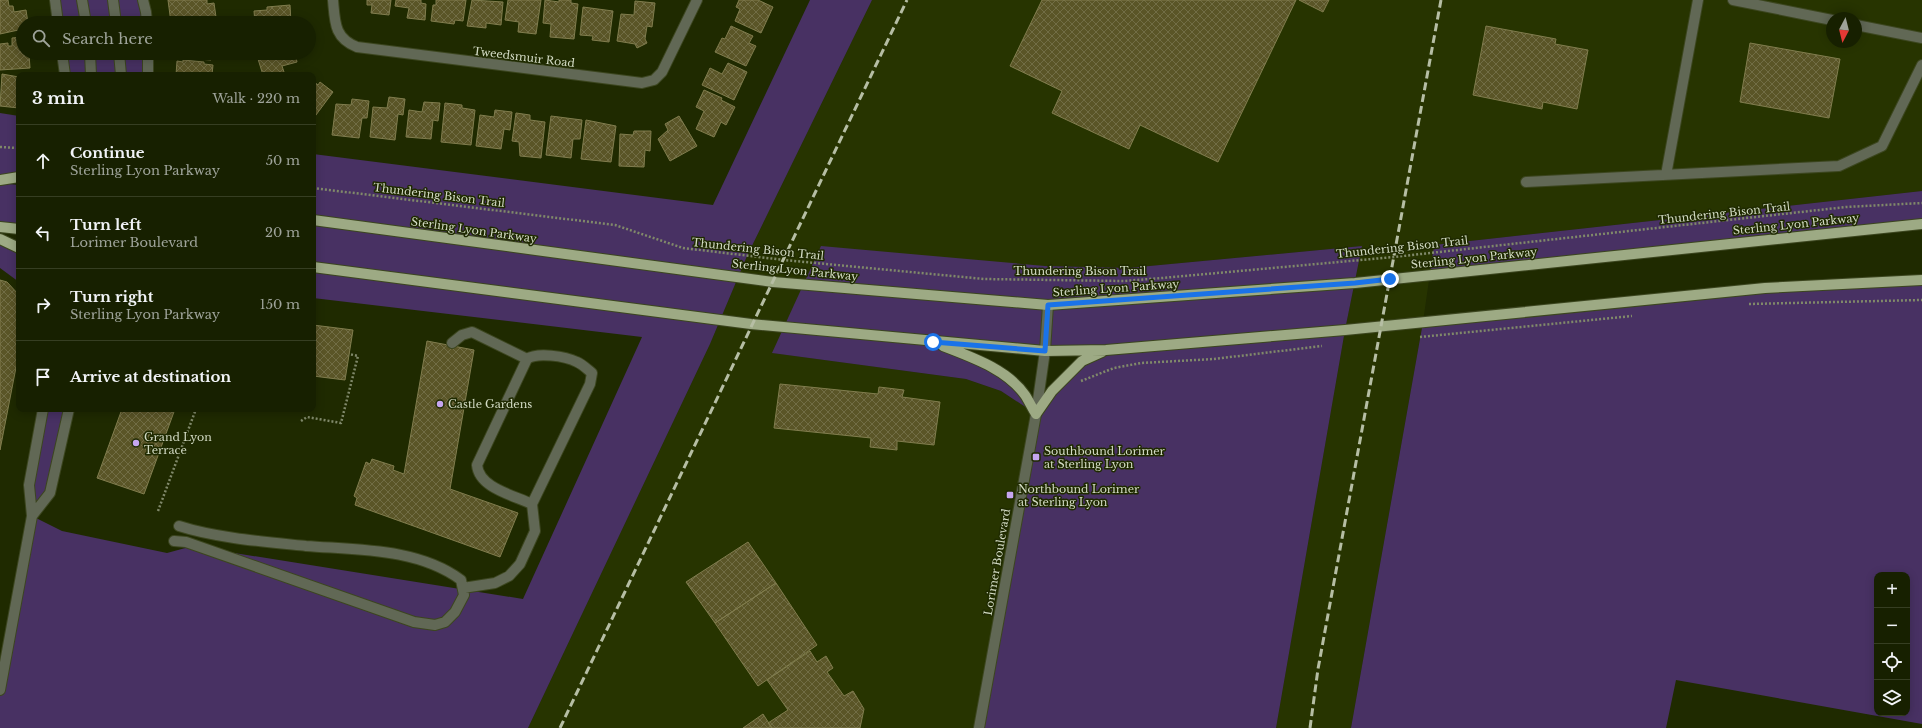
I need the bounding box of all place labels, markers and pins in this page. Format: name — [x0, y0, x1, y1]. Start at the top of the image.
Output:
place label: Castle Gardens — [448, 397, 532, 411]
marker: Castle Gardens — [435, 399, 445, 409]
place label: Grand Lyon Terrace — [144, 430, 212, 457]
marker: Grand Lyon Terrace — [131, 438, 141, 448]
place label: Southbound Lorimer at Sterling Lyon — [1044, 444, 1166, 471]
marker: Southbound Lorimer at Sterling Lyon — [1031, 452, 1041, 462]
place label: Northbound Lorimer at Sterling Lyon — [1018, 482, 1140, 509]
marker: Northbound Lorimer at Sterling Lyon — [1005, 490, 1015, 500]

